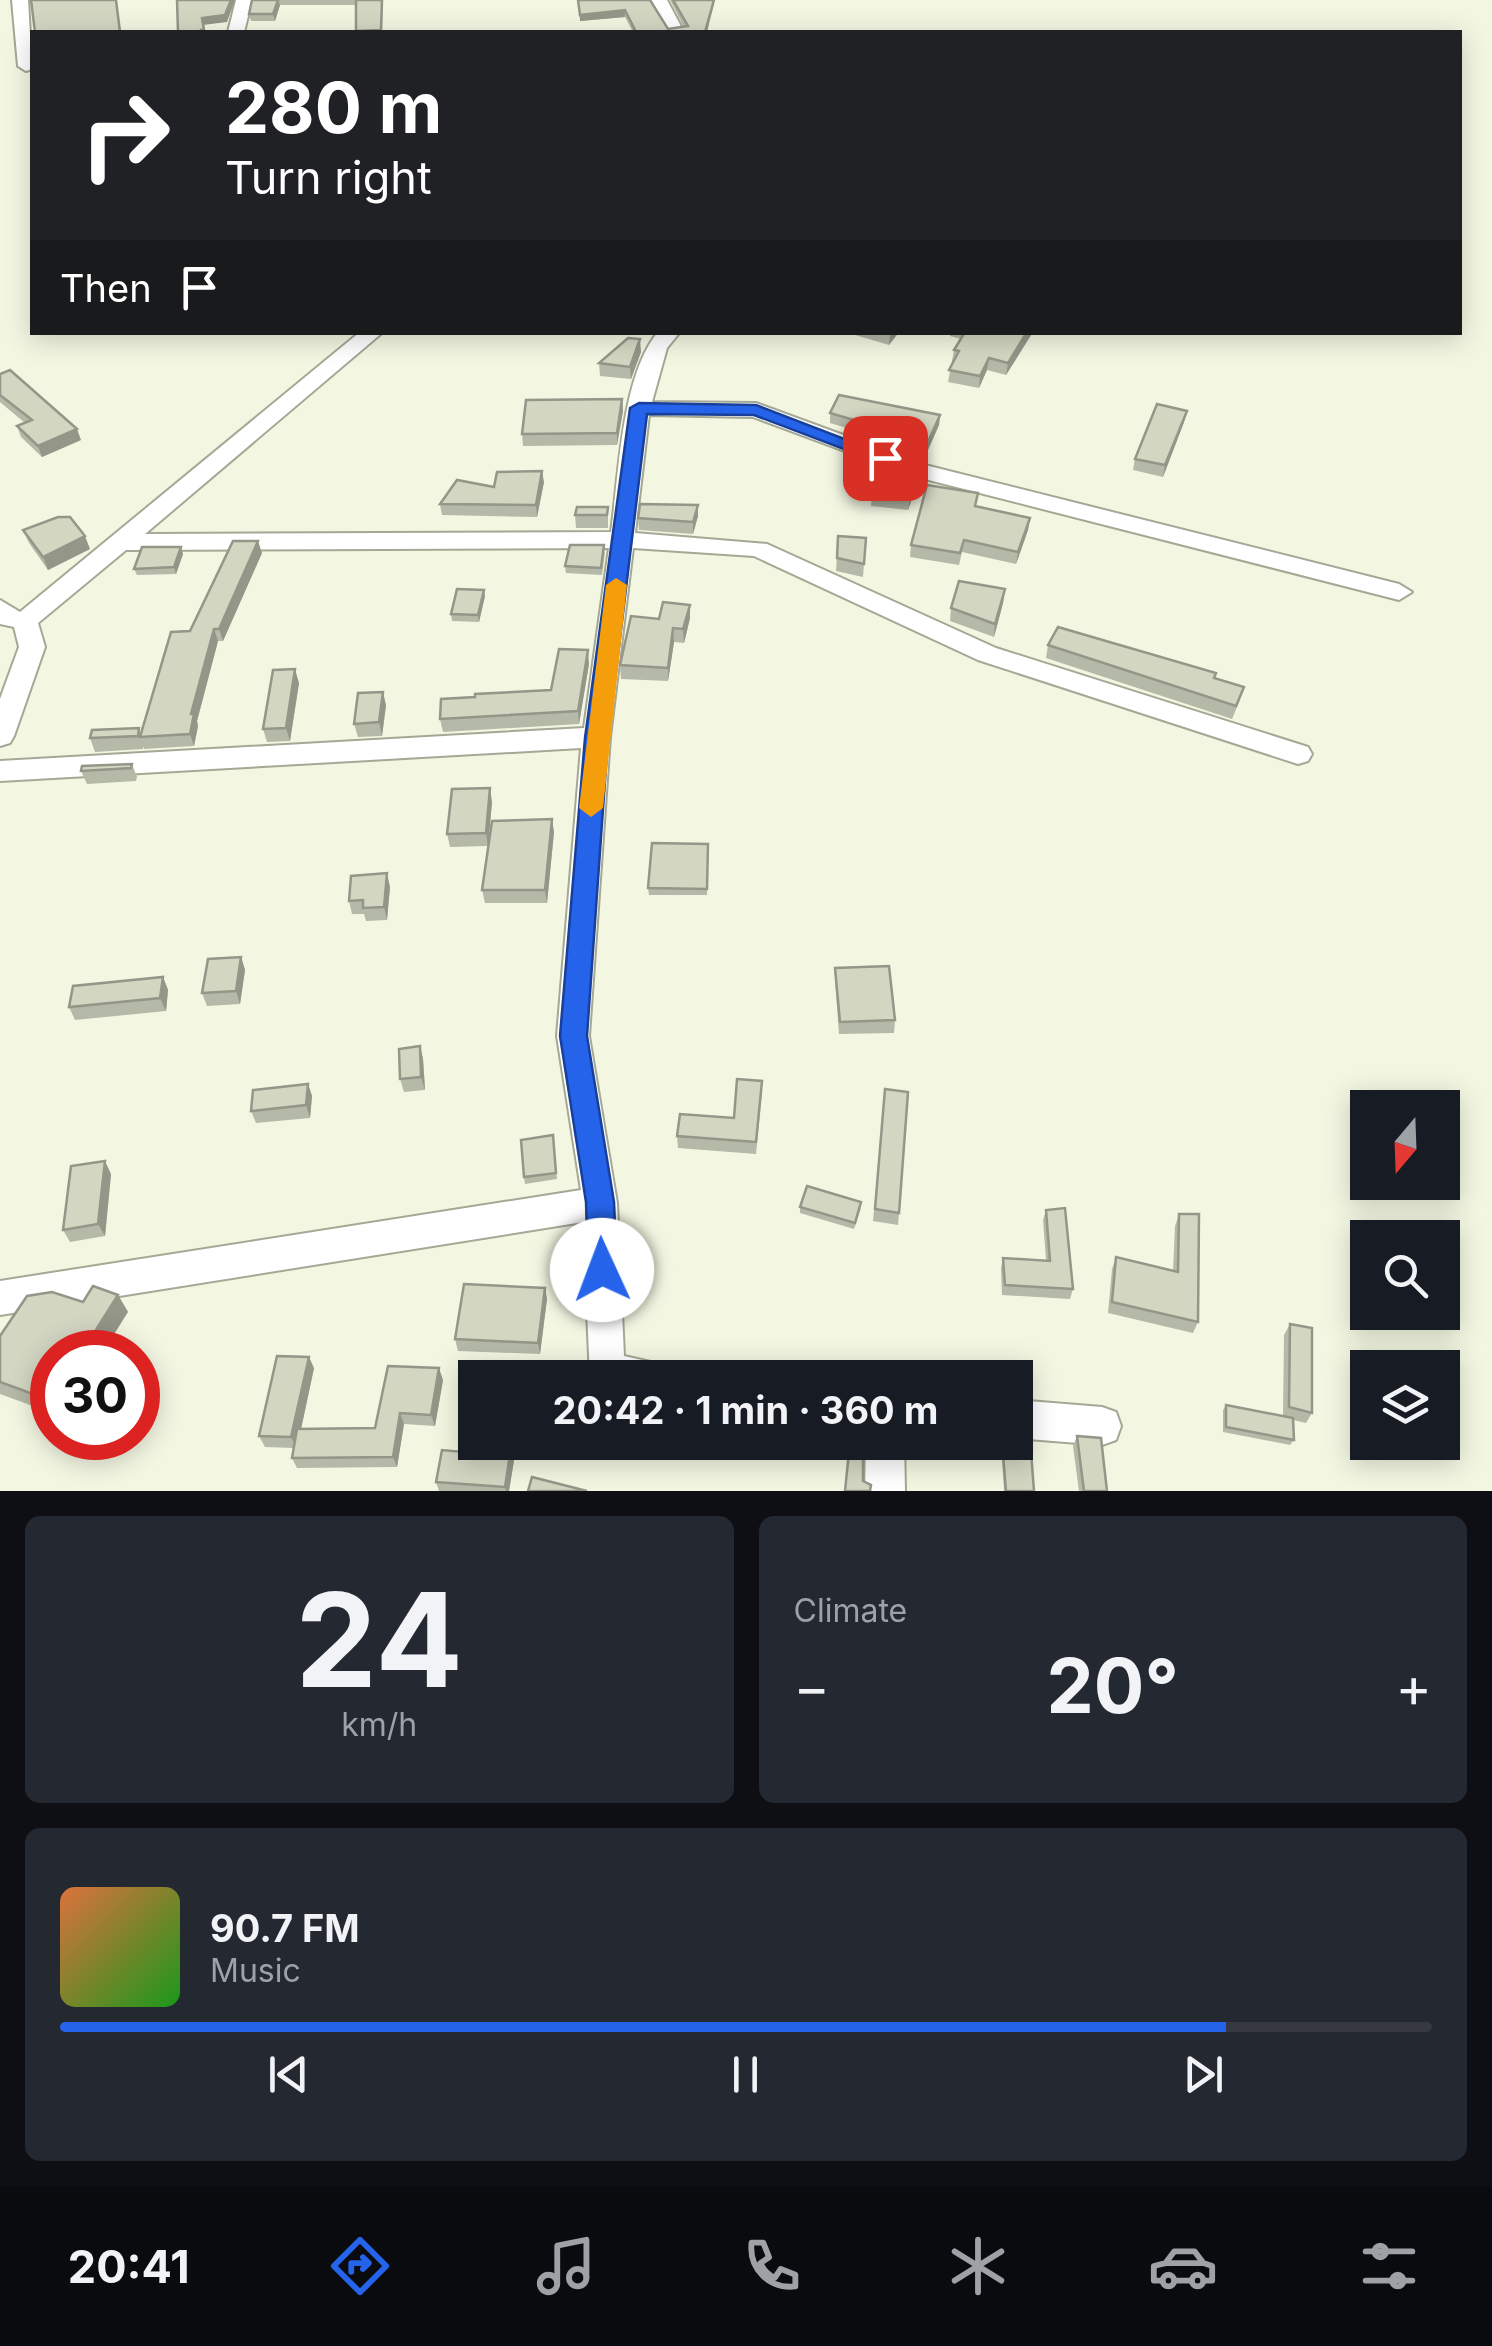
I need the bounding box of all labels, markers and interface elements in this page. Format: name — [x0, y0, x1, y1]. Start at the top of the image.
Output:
text: 280 m — [225, 65, 442, 150]
icon: right — [60, 70, 190, 200]
text: Turn right — [225, 150, 432, 205]
icon: arrive — [172, 260, 227, 315]
text: Then — [60, 265, 152, 311]
pin — [843, 416, 928, 501]
icon: arrive — [858, 431, 913, 486]
north arrow — [1350, 1090, 1460, 1200]
map controls — [1350, 1090, 1460, 1460]
position arrow — [550, 1218, 654, 1322]
button: search — [1350, 1220, 1460, 1330]
speed limit sign: 30 — [30, 1330, 160, 1460]
button: layers — [1350, 1350, 1460, 1460]
text: 20:42 · 1 min · 360 m — [553, 1387, 938, 1433]
text: 24 — [295, 1561, 463, 1718]
text: Climate — [794, 1591, 907, 1630]
text: 20° — [1047, 1640, 1179, 1731]
text: − — [794, 1654, 830, 1720]
text: + — [1396, 1654, 1432, 1720]
text: km/h — [341, 1705, 417, 1744]
text: 90.7 FM — [210, 1905, 360, 1951]
text: Music — [210, 1951, 301, 1990]
icon: previous — [261, 2047, 316, 2102]
icon: pause — [718, 2047, 773, 2102]
icon: next — [1176, 2047, 1231, 2102]
icon: directions — [325, 2231, 395, 2301]
icon: music — [531, 2231, 601, 2301]
icon: phone — [737, 2231, 807, 2301]
icon: climate — [943, 2231, 1013, 2301]
icon: car — [1148, 2231, 1218, 2301]
icon: filters — [1354, 2231, 1424, 2301]
text: 20:41 — [68, 2239, 190, 2294]

